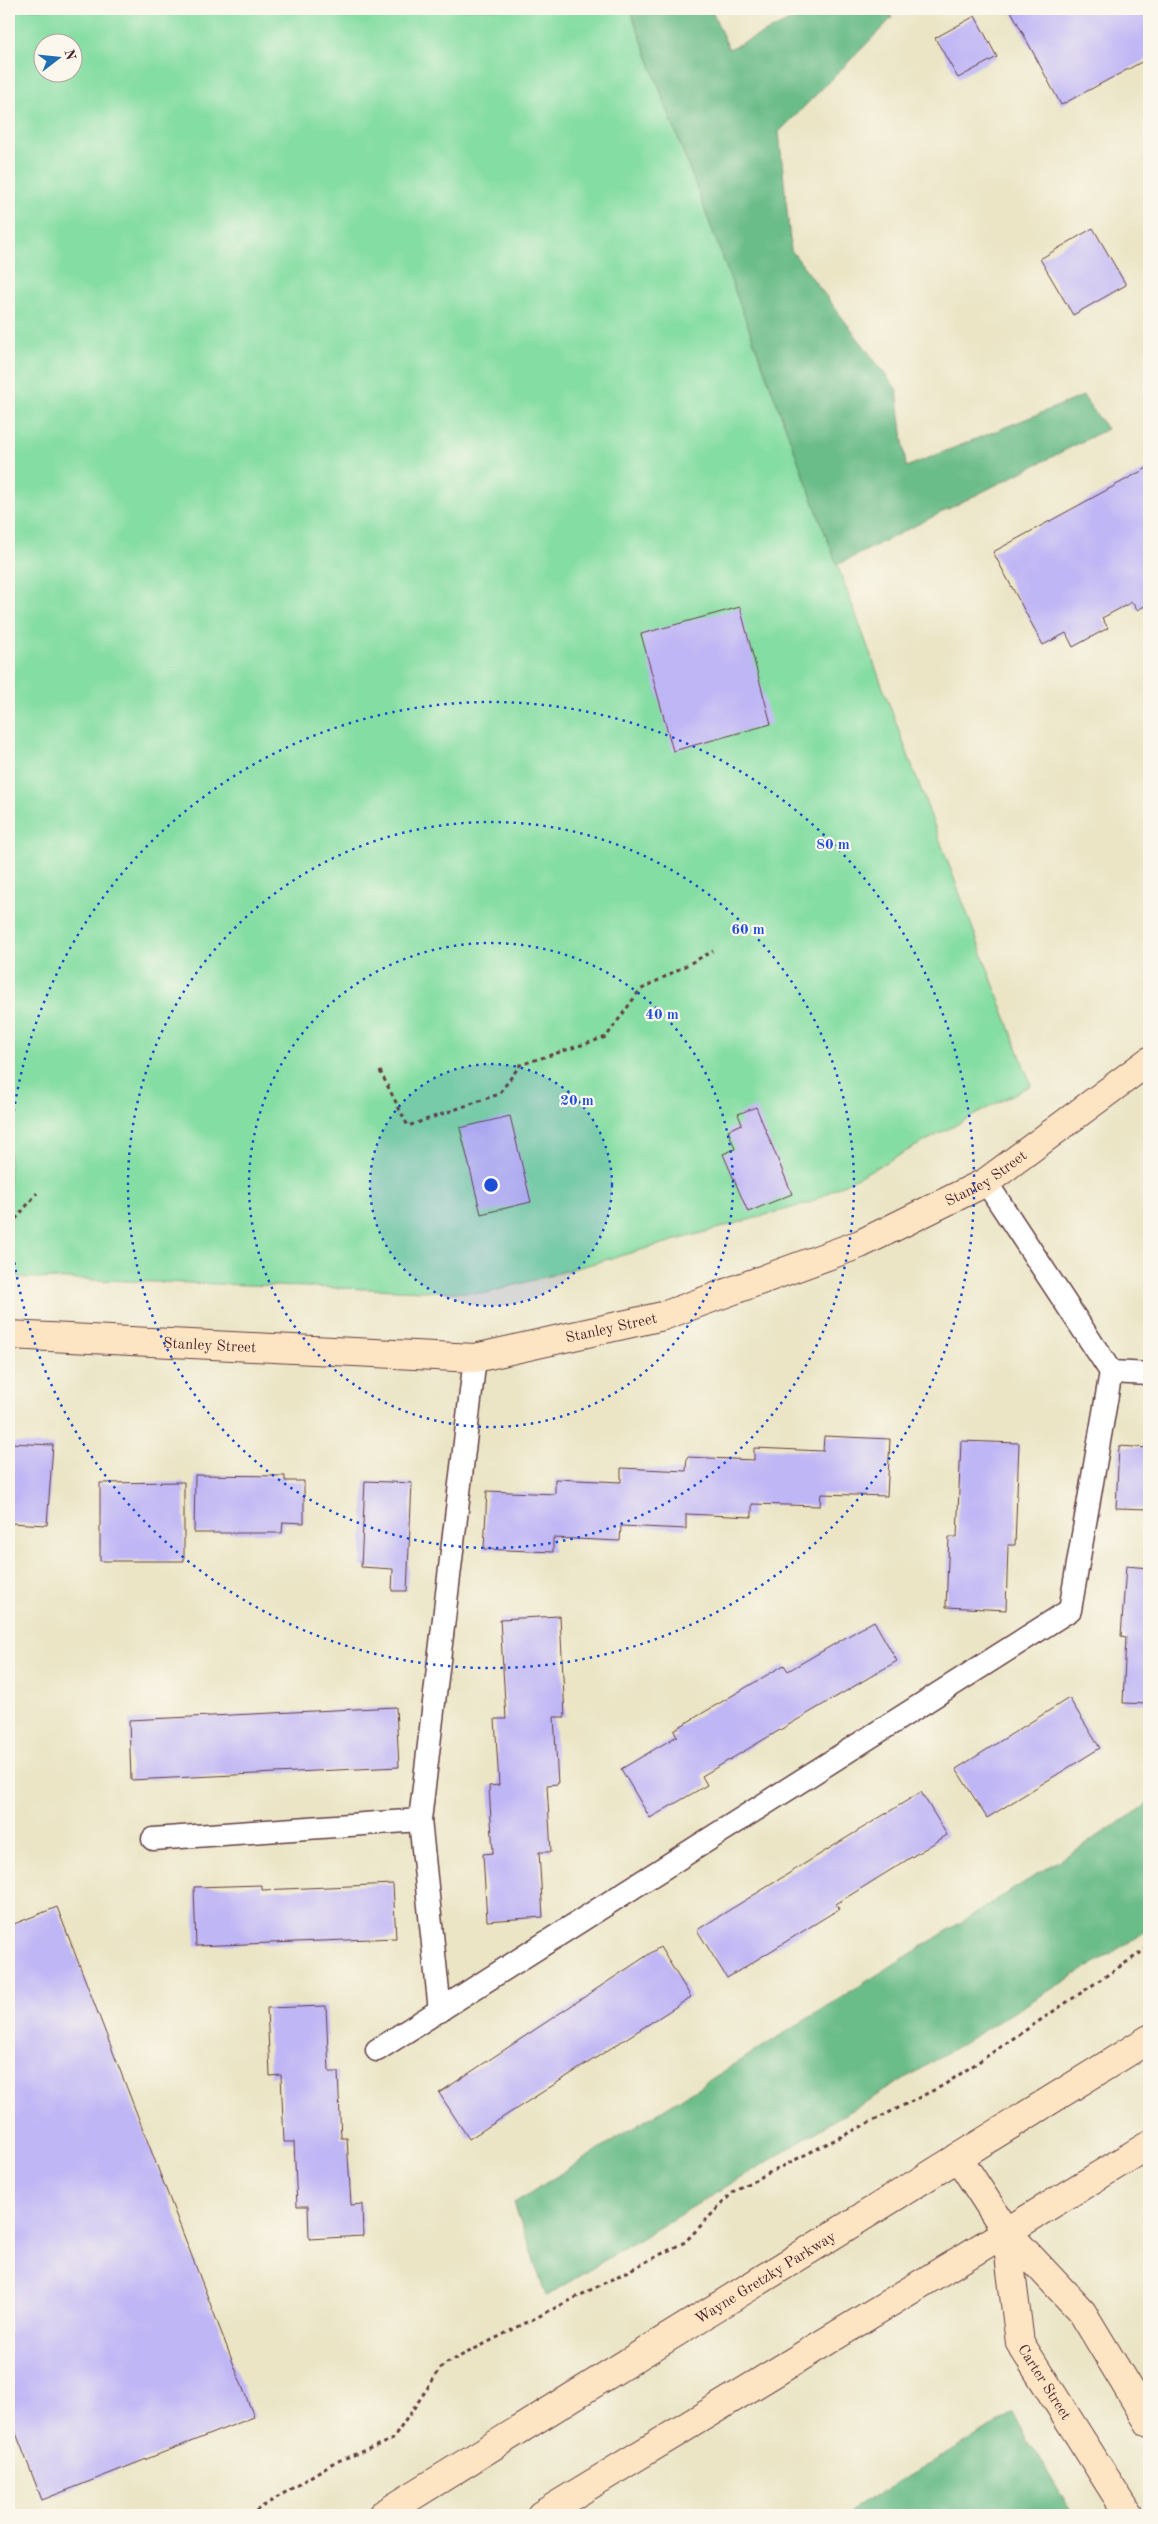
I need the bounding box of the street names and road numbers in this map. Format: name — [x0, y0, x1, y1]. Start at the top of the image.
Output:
street label: Stanley Street — [943, 1148, 1030, 1210]
street label: Stanley Street — [564, 1312, 658, 1347]
street label: Stanley Street — [163, 1337, 257, 1356]
street label: Wayne Gretzky Parkway — [693, 2229, 839, 2328]
street label: Carter Street — [1014, 2342, 1073, 2423]

